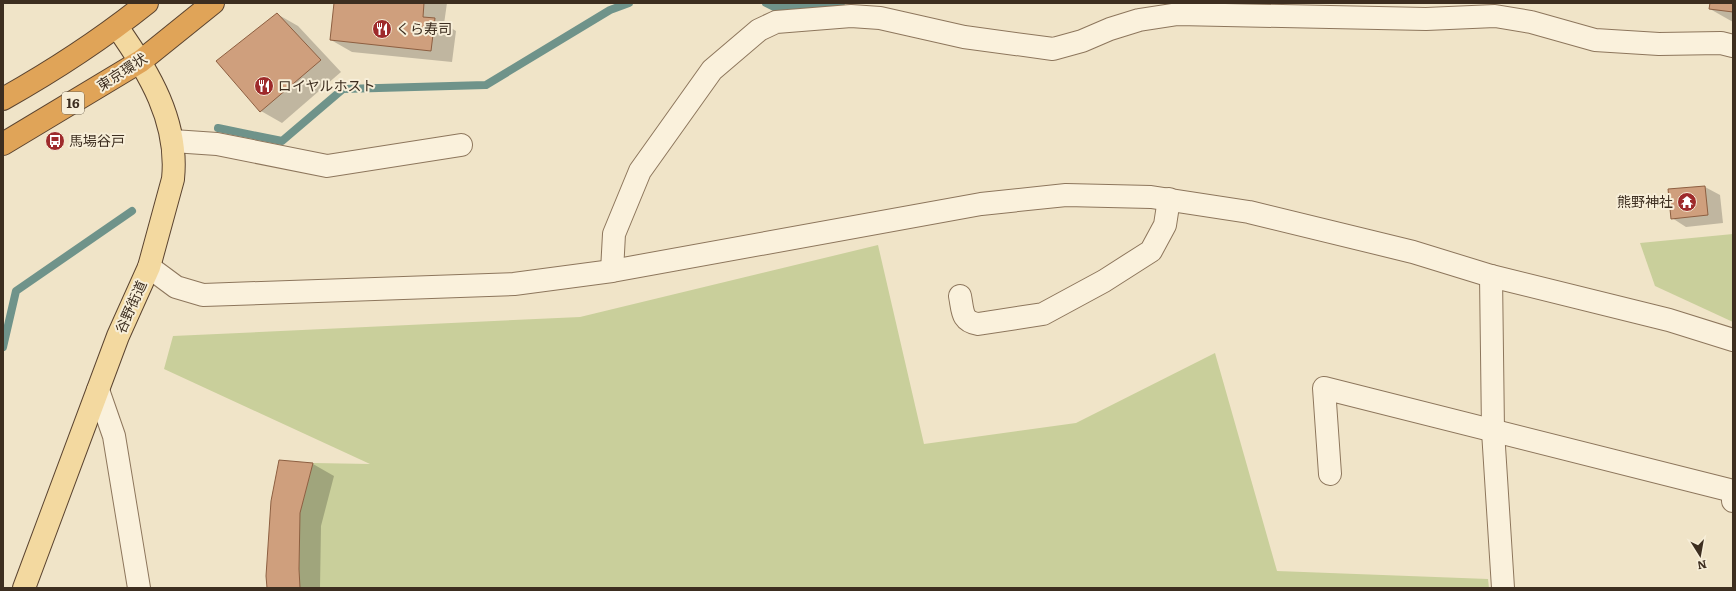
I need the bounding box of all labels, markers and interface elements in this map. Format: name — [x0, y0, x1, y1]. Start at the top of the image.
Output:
restaurant icon: くら寿司 — [371, 18, 393, 40]
place label: くら寿司 — [396, 18, 452, 38]
street label: 東京環状 — [93, 48, 150, 95]
restaurant icon: ロイヤルホスト — [253, 75, 275, 97]
place label: ロイヤルホスト — [278, 75, 376, 95]
road number: 16 — [62, 92, 84, 114]
bus stop icon: 馬場谷戸 — [44, 130, 66, 152]
place label: 馬場谷戸 — [69, 130, 125, 150]
place label: 熊野神社 — [1617, 191, 1673, 211]
temple icon: 熊野神社 — [1676, 191, 1698, 213]
street label: 谷野街道 — [110, 277, 151, 336]
north arrow — [1680, 535, 1720, 575]
text: N — [1696, 557, 1708, 575]

